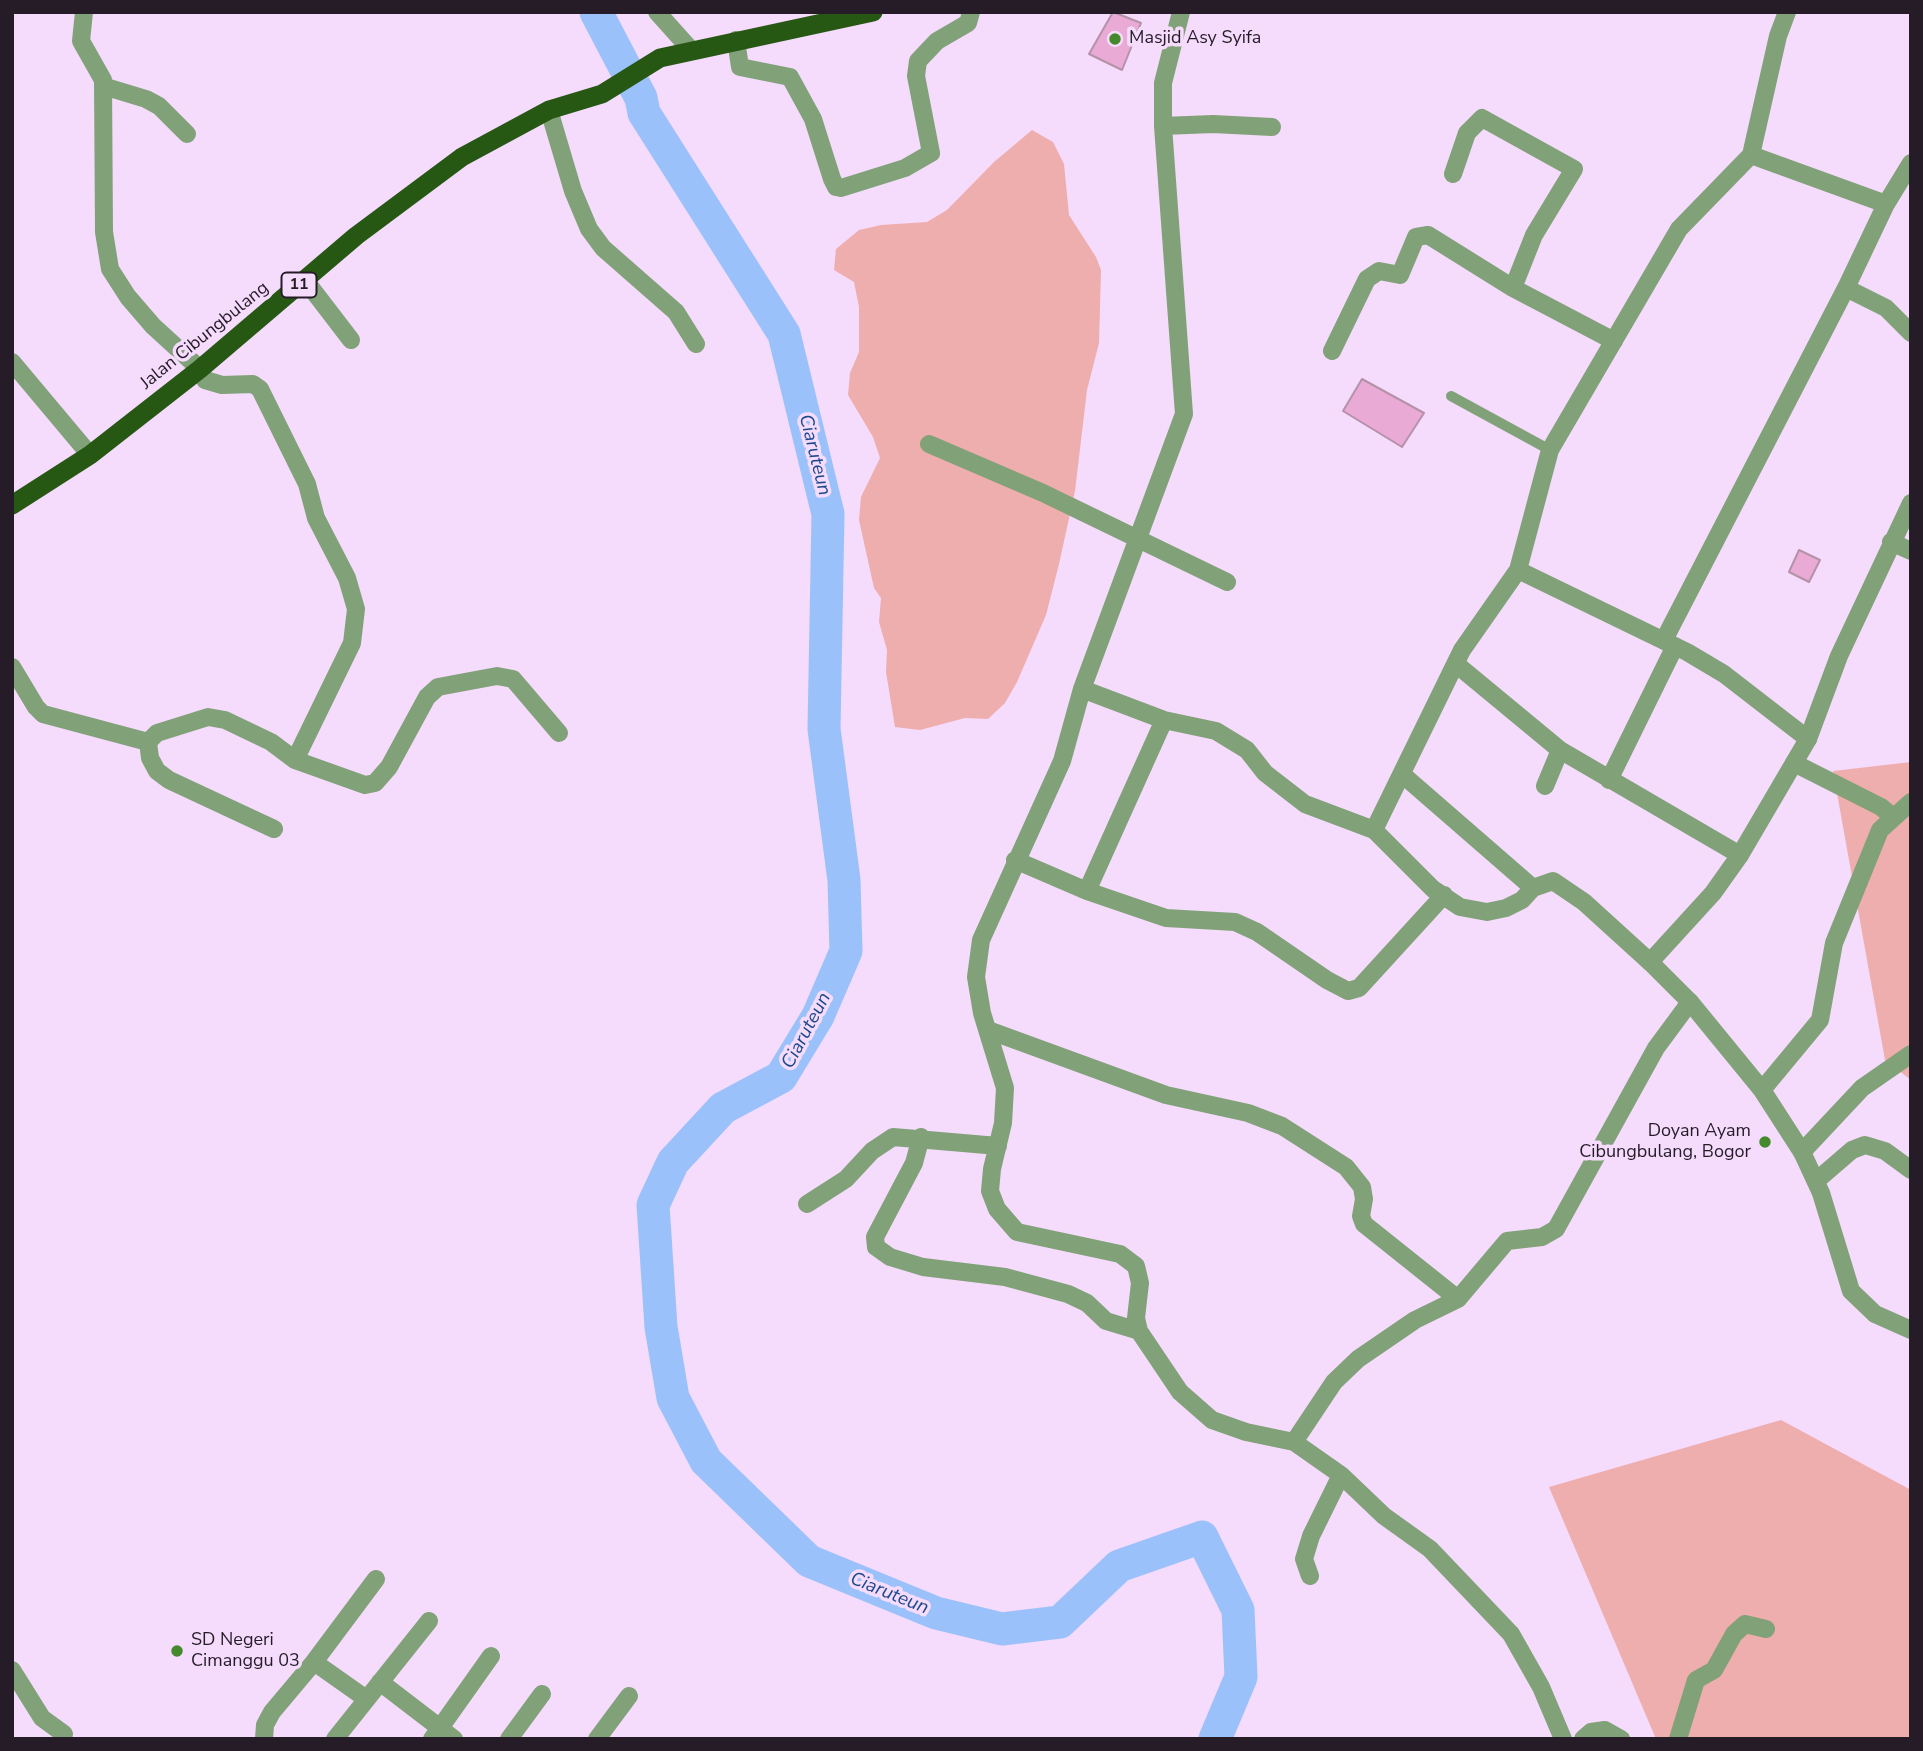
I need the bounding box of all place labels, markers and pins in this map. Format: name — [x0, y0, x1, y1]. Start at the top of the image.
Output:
place label: Masjid Asy Syifa — [1129, 28, 1261, 50]
marker: Masjid Asy Syifa — [1107, 31, 1123, 47]
place label: Doyan Ayam Cibungbulang, Bogor — [1579, 1121, 1751, 1164]
marker: Doyan Ayam Cibungbulang, Bogor — [1757, 1134, 1773, 1150]
place label: SD Negeri Cimanggu 03 — [191, 1630, 300, 1672]
marker: SD Negeri Cimanggu 03 — [169, 1643, 185, 1659]

